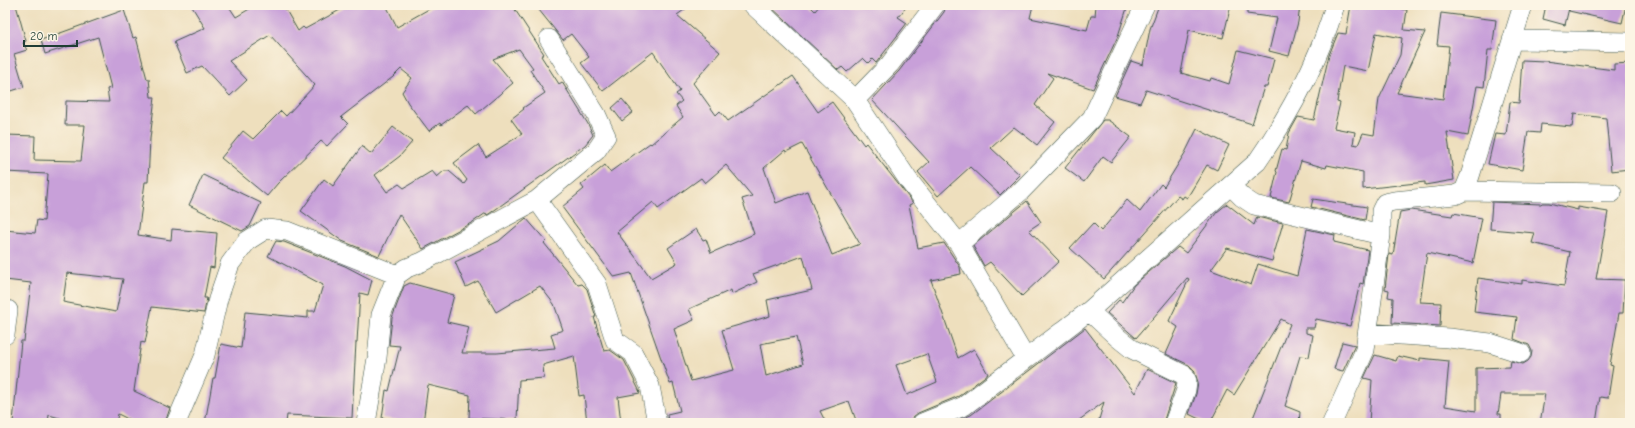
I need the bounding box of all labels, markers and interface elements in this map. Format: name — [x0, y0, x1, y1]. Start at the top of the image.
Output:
scale bar — [24, 22, 77, 48]
text: 20 m — [30, 29, 58, 43]

